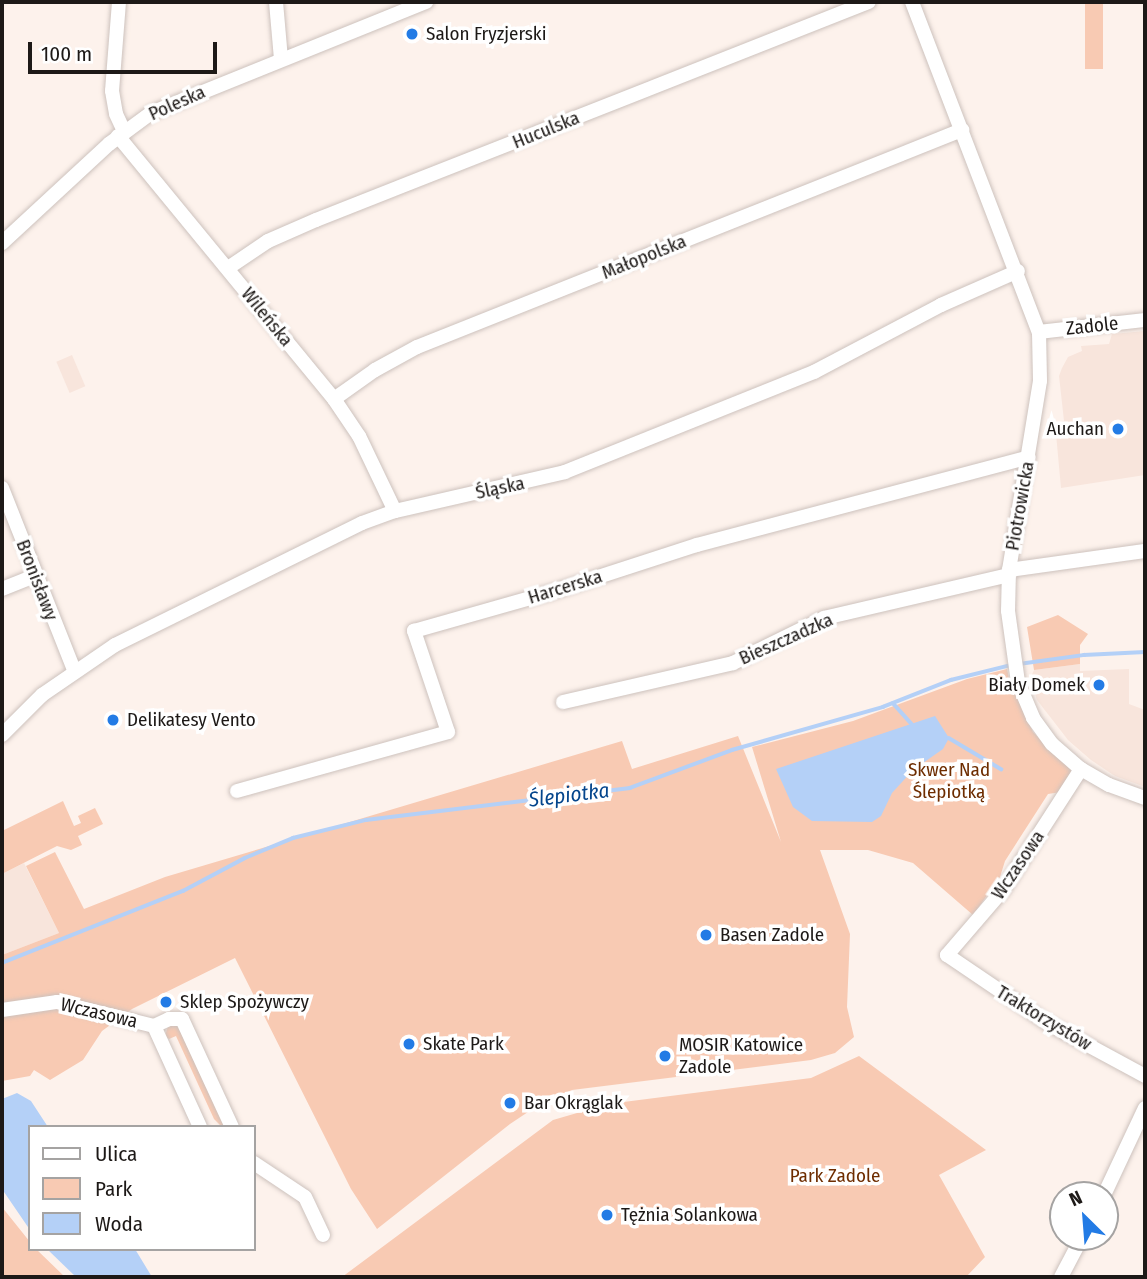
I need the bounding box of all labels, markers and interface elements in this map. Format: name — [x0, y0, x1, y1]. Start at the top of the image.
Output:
place label: Salon Fryzjerski — [426, 23, 546, 45]
marker: Salon Fryzjerski — [404, 26, 420, 42]
scale bar — [32, 28, 220, 72]
text: 100 m — [41, 41, 92, 67]
street label: Poleska — [145, 80, 209, 126]
street label: Huculska — [509, 106, 583, 154]
street label: Małopolska — [598, 230, 690, 284]
street label: Wileńska — [236, 283, 298, 351]
street label: Zadole — [1065, 312, 1119, 340]
place label: Auchan — [1047, 418, 1104, 440]
marker: Auchan — [1110, 421, 1126, 437]
street label: Piotrowicka — [1001, 460, 1039, 552]
street label: Śląska — [473, 472, 527, 504]
street label: Bronisławy — [11, 536, 63, 624]
street label: Harcerska — [525, 565, 605, 609]
street label: Bieszczadzka — [736, 608, 836, 670]
place label: Biały Domek — [988, 674, 1085, 696]
marker: Biały Domek — [1091, 677, 1107, 693]
place label: Delikatesy Vento — [127, 709, 256, 731]
marker: Delikatesy Vento — [105, 712, 121, 728]
park label: Skwer Nad Ślepiotką — [908, 759, 990, 803]
water label: Ślepiotka — [527, 778, 611, 812]
street label: Wczasowa — [987, 826, 1049, 904]
place label: Basen Zadole — [720, 924, 824, 946]
marker: Basen Zadole — [698, 927, 714, 943]
street label: Traktorzystów — [992, 981, 1096, 1055]
place label: Sklep Spożywczy — [180, 991, 309, 1013]
street label: Wczasowa — [58, 993, 140, 1033]
marker: Sklep Spożywczy — [158, 994, 174, 1010]
place label: Skate Park — [423, 1033, 504, 1055]
place label: MOSIR Katowice Zadole — [679, 1034, 803, 1078]
marker: Skate Park — [401, 1036, 417, 1052]
marker: MOSIR Katowice Zadole — [657, 1048, 673, 1064]
place label: Bar Okrąglak — [524, 1092, 623, 1114]
marker: Bar Okrąglak — [502, 1095, 518, 1111]
legend — [28, 1125, 256, 1251]
text: Ulica — [95, 1141, 137, 1167]
park label: Park Zadole — [790, 1165, 880, 1187]
text: Park — [95, 1176, 132, 1202]
north arrow — [1049, 1181, 1119, 1251]
text: N — [1066, 1186, 1086, 1211]
place label: Tężnia Solankowa — [621, 1204, 758, 1226]
marker: Tężnia Solankowa — [599, 1207, 615, 1223]
text: Woda — [95, 1211, 143, 1237]

